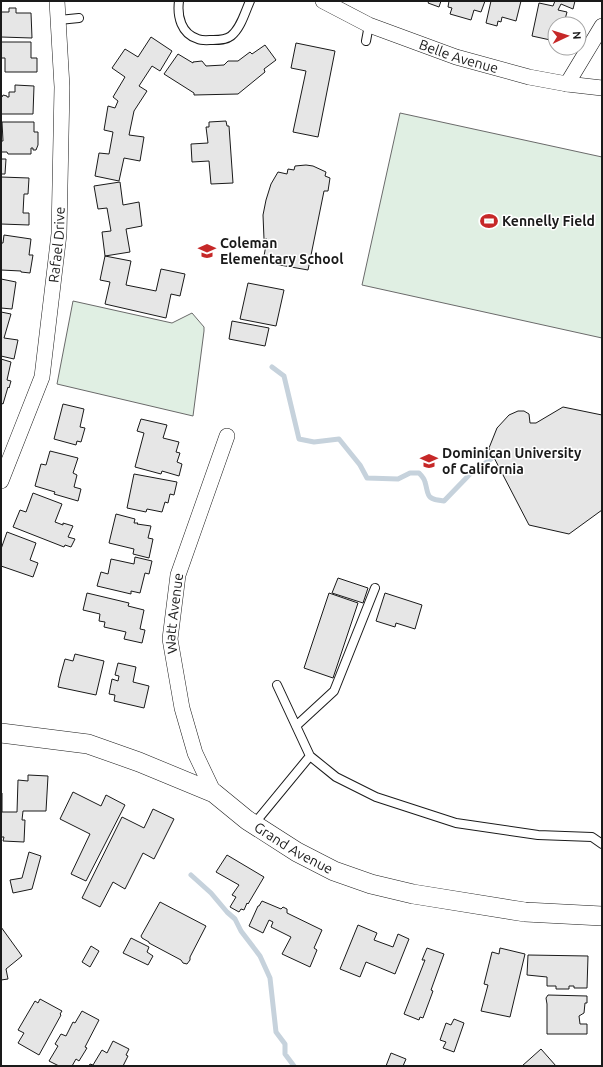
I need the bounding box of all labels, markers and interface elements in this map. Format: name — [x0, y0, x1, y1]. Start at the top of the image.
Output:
north arrow — [547, 16, 587, 56]
text: N — [571, 31, 583, 40]
street label: Belle Avenue — [417, 36, 500, 76]
street label: Rafael Drive — [45, 207, 68, 283]
sports icon: Kennelly Field — [479, 211, 499, 231]
place label: Kennelly Field — [502, 213, 595, 229]
place label: Coleman Elementary School — [220, 235, 343, 267]
school or university icon: Coleman Elementary School — [197, 241, 217, 261]
place label: Dominican University of California — [442, 445, 582, 477]
school or university icon: Dominican University of California — [419, 451, 439, 471]
street label: Watt Avenue — [162, 572, 186, 655]
street label: Grand Avenue — [251, 819, 336, 877]

